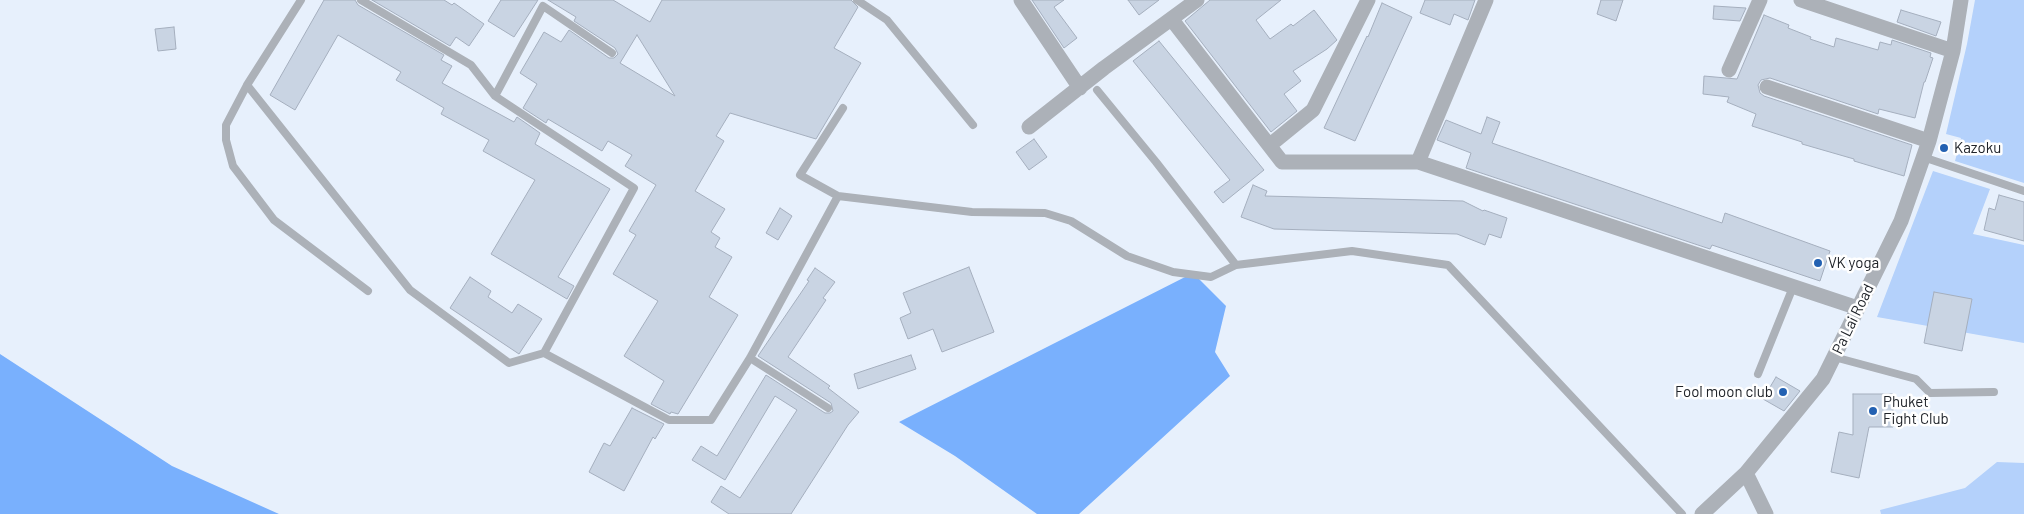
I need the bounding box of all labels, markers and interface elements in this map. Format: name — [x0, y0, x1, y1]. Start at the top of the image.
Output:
place label: Kazoku — [1954, 139, 2001, 157]
marker: Kazoku — [1938, 142, 1950, 154]
place label: VK yoga — [1828, 254, 1879, 272]
marker: VK yoga — [1812, 257, 1824, 269]
street label: Pa Lai Road — [1828, 281, 1878, 357]
place label: Fool moon club — [1675, 383, 1773, 401]
marker: Fool moon club — [1777, 386, 1789, 398]
place label: Phuket Fight Club — [1883, 393, 1949, 428]
marker: Phuket Fight Club — [1867, 405, 1879, 417]

